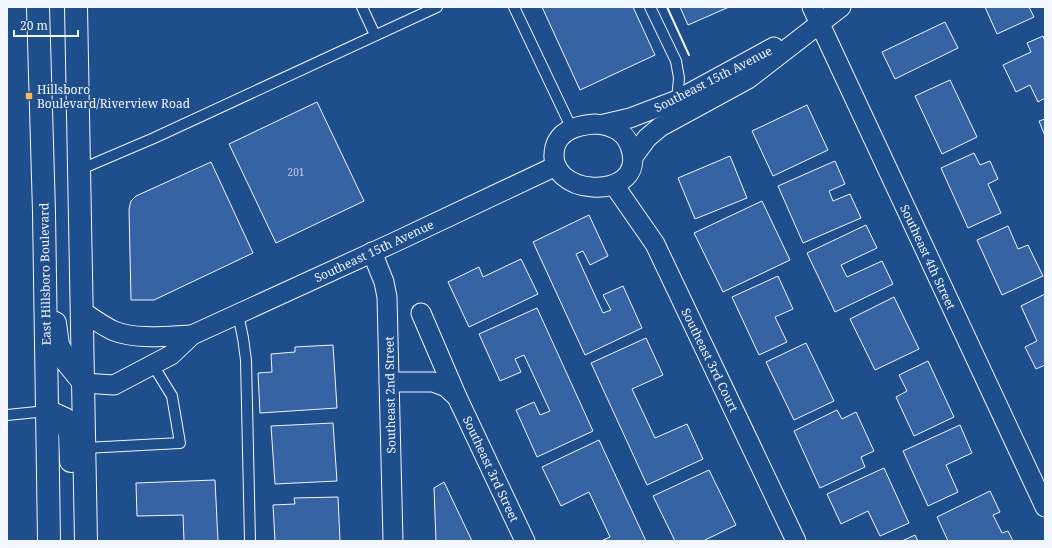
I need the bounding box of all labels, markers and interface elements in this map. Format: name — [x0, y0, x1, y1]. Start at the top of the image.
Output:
scale bar — [14, 12, 78, 38]
text: 20 m — [20, 17, 48, 34]
street label: Southeast 15th Avenue — [651, 42, 775, 116]
place label: Hillsboro Boulevard/Riverview Road — [37, 81, 191, 112]
marker: Hillsboro Boulevard/Riverview Road — [24, 91, 34, 101]
house number: 201 — [288, 165, 304, 179]
street label: East Hillsboro Boulevard — [35, 202, 55, 345]
street label: Southeast 4th Street — [896, 202, 960, 312]
street label: Southeast 15th Avenue — [311, 216, 437, 286]
street label: Southeast 3rd Court — [677, 305, 743, 415]
street label: Southeast 2nd Street — [380, 336, 400, 454]
street label: Southeast 3rd Street — [459, 413, 523, 525]

